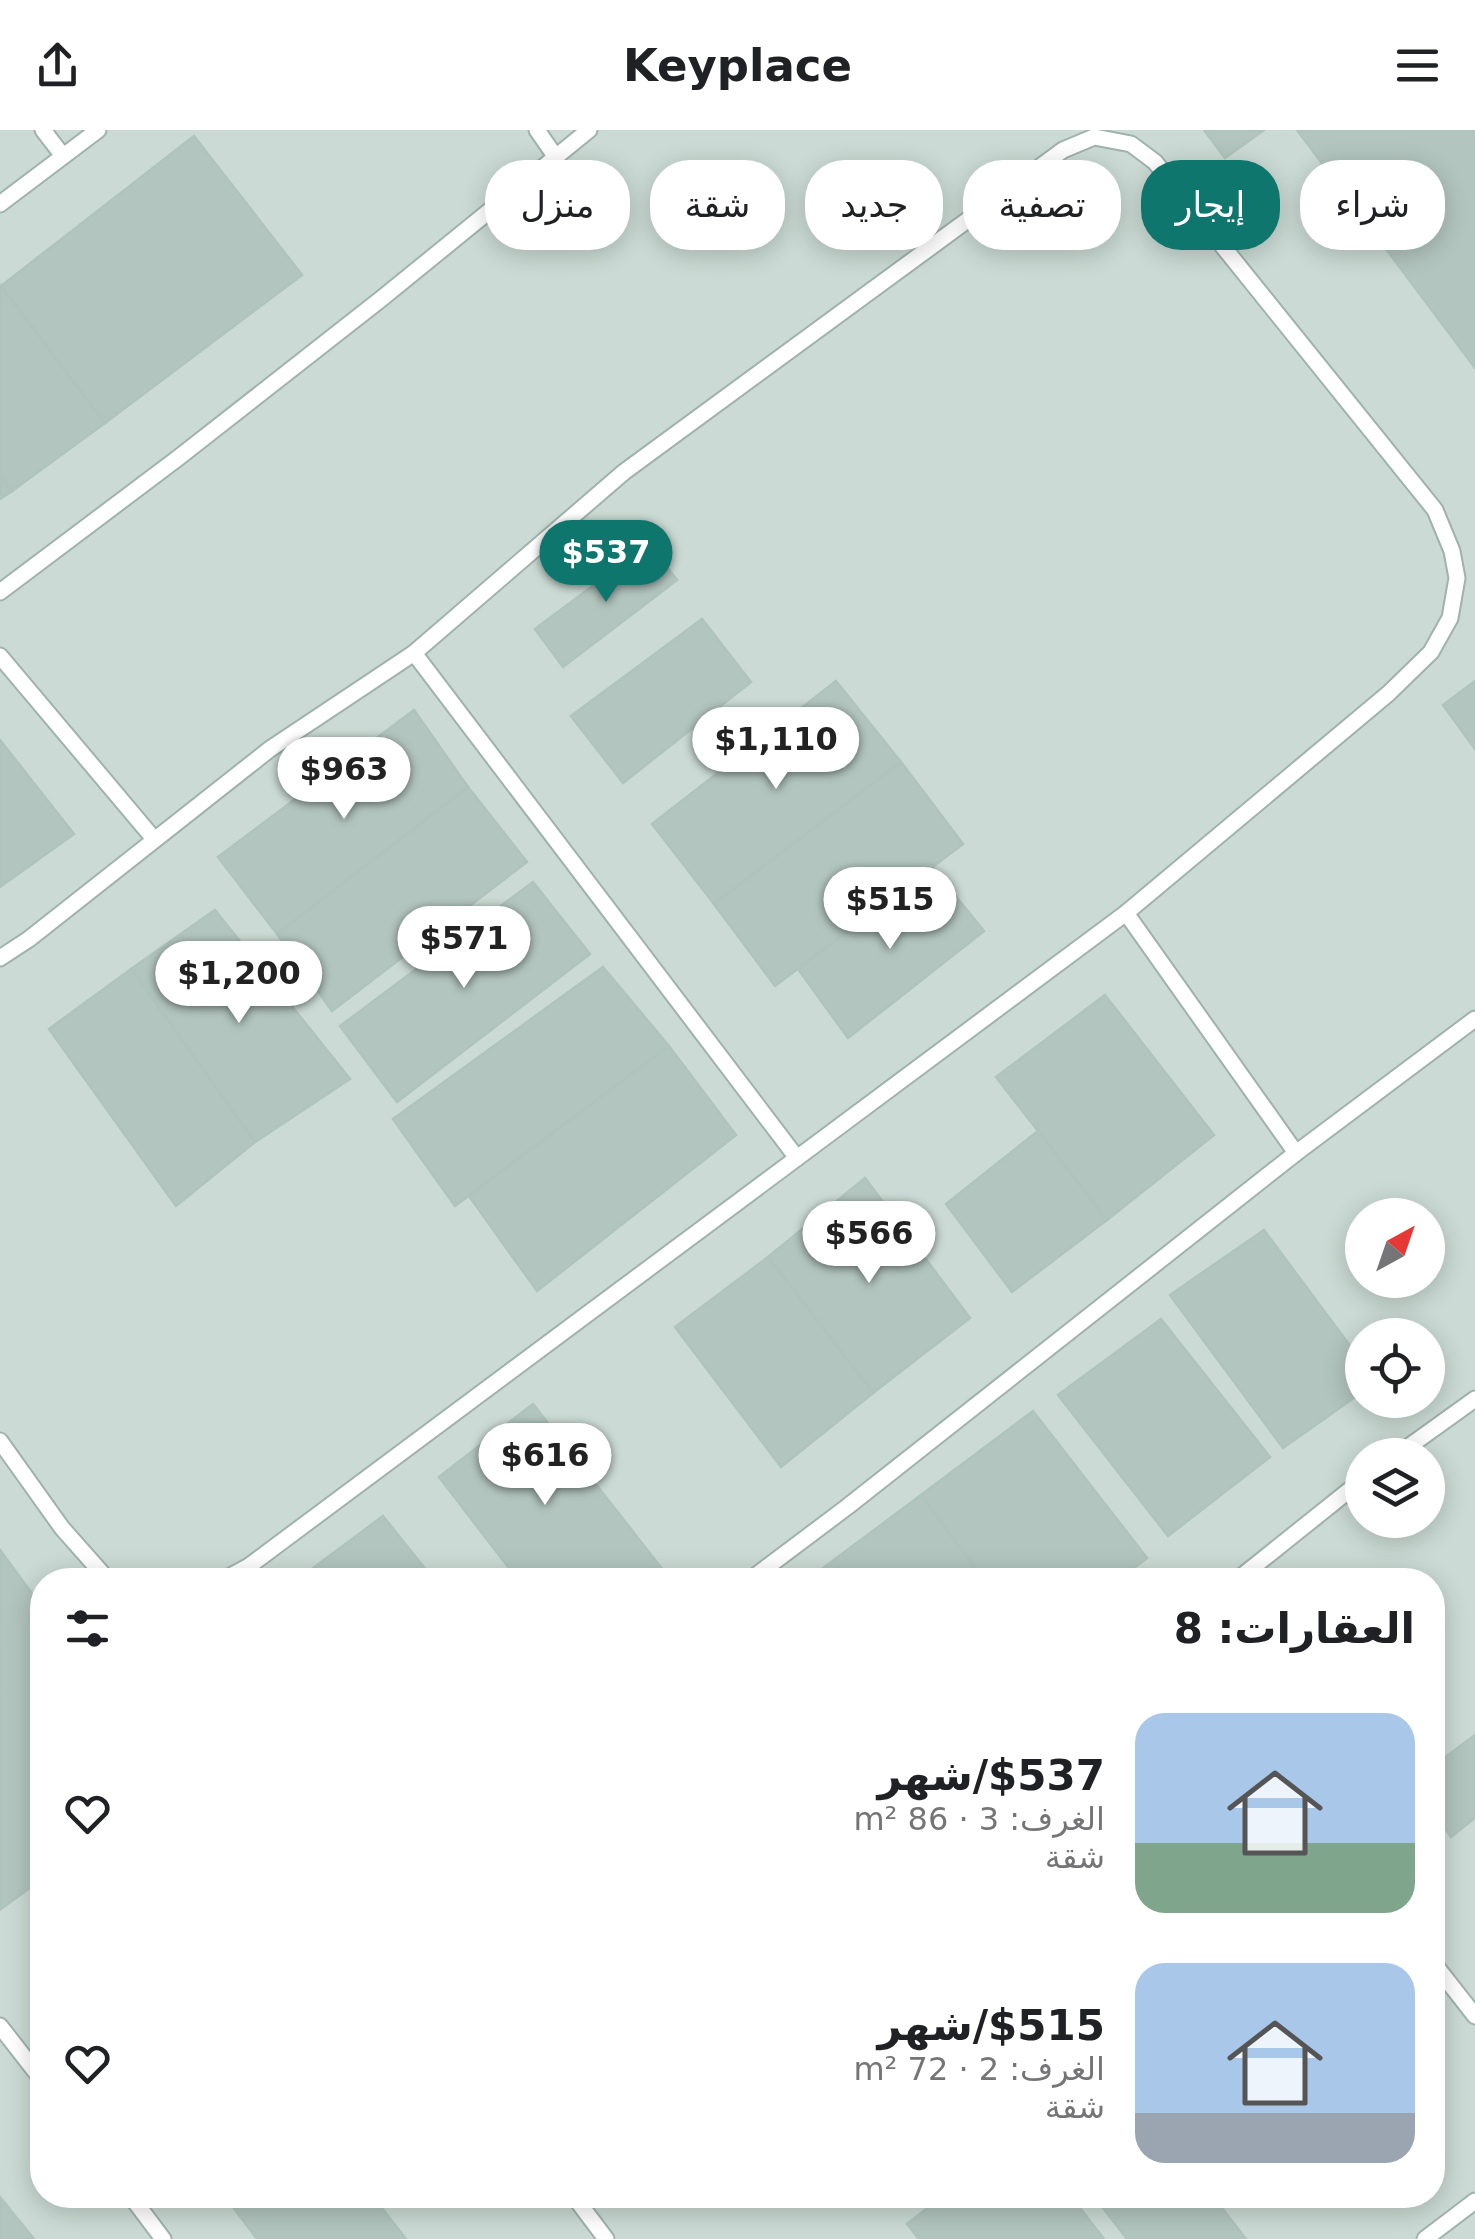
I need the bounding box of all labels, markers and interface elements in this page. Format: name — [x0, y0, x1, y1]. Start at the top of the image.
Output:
icon: share — [30, 38, 85, 93]
icon: menu — [1390, 38, 1445, 93]
text: Keyplace — [623, 39, 852, 92]
chip: منزل — [485, 160, 630, 250]
chip: شقة — [650, 160, 785, 250]
chip: جديد — [805, 160, 943, 250]
chip: تصفية — [963, 160, 1121, 250]
chip: إيجار — [1141, 160, 1280, 250]
chip: شراء — [1300, 160, 1445, 250]
pin: $537 — [547, 520, 665, 605]
text: $537 — [561, 533, 651, 571]
pin: $1,110 — [695, 707, 857, 792]
text: $1,110 — [714, 720, 838, 758]
pin: $963 — [285, 737, 403, 822]
text: $963 — [299, 750, 389, 788]
pin: $515 — [831, 867, 949, 952]
text: $515 — [845, 880, 935, 918]
pin: $571 — [405, 906, 523, 991]
text: $571 — [419, 919, 509, 957]
pin: $1,200 — [158, 941, 320, 1026]
text: $1,200 — [177, 954, 301, 992]
north arrow — [1345, 1198, 1445, 1298]
map controls — [1345, 1198, 1445, 1538]
pin: $566 — [810, 1201, 928, 1286]
text: $566 — [824, 1214, 914, 1252]
button: locate — [1345, 1318, 1445, 1418]
pin: $616 — [486, 1423, 604, 1508]
text: $616 — [500, 1436, 590, 1474]
button: layers — [1345, 1438, 1445, 1538]
icon: filters — [60, 1601, 115, 1656]
text: العقارات: 8 — [1174, 1604, 1415, 1653]
text: $537/شهر — [878, 1751, 1105, 1800]
icon: home — [1215, 1753, 1335, 1873]
icon: heart — [60, 1786, 115, 1841]
text: الغرف: 3 · 86 m² — [853, 1800, 1105, 1838]
text: شقة — [1045, 1838, 1105, 1876]
text: $515/شهر — [878, 2001, 1105, 2050]
icon: home — [1215, 2003, 1335, 2123]
icon: heart — [60, 2036, 115, 2091]
text: الغرف: 2 · 72 m² — [853, 2050, 1105, 2088]
text: شقة — [1045, 2088, 1105, 2126]

